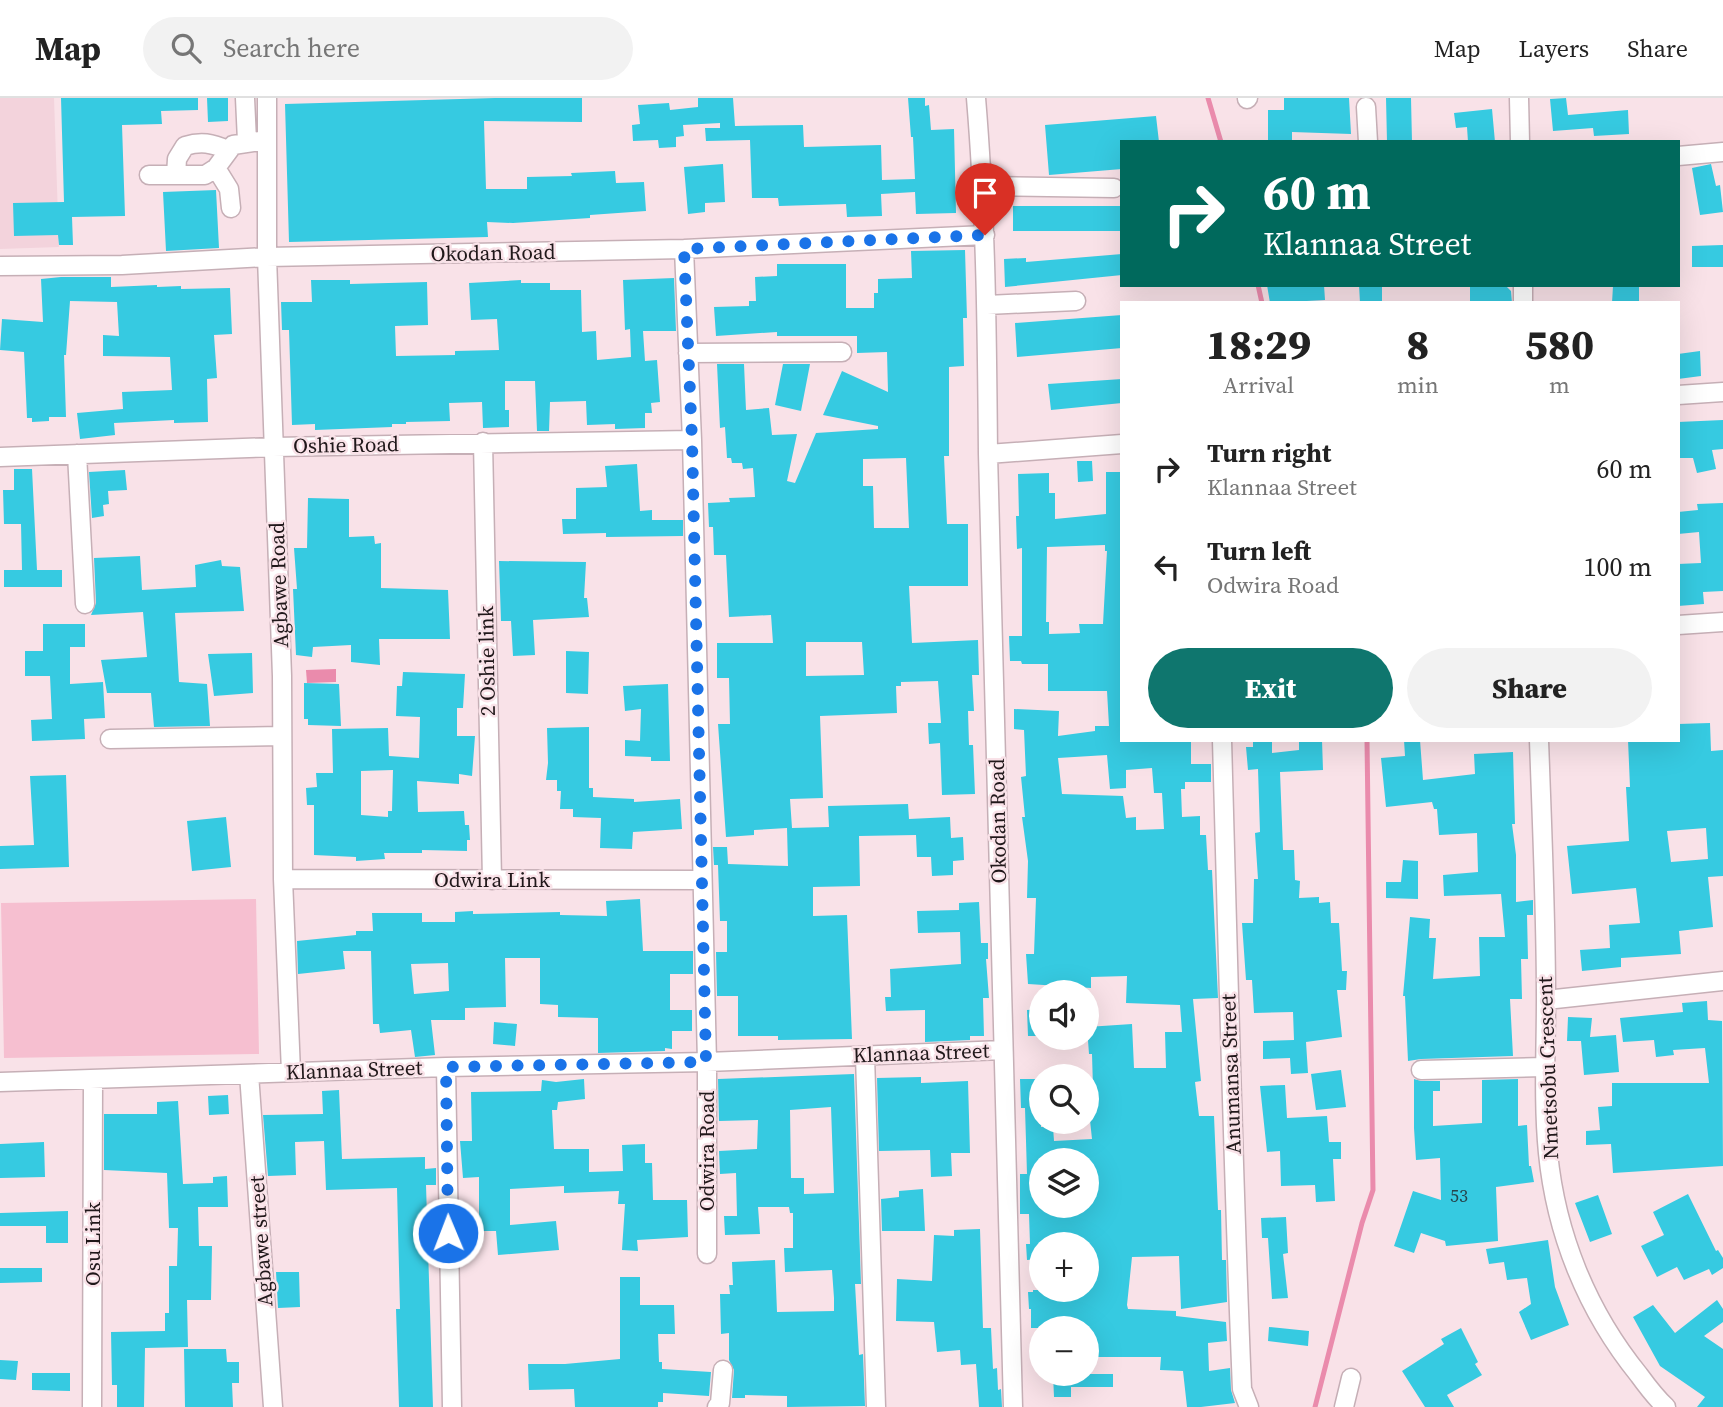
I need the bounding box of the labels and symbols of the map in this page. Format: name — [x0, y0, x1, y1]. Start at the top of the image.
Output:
pin — [955, 163, 1015, 235]
street label: Okodan Road — [430, 237, 556, 268]
street label: Oshie Road — [293, 429, 399, 460]
street label: Agbawe Road — [262, 522, 295, 648]
street label: 2 Oshie link — [471, 605, 502, 716]
street label: Okodan Road — [982, 758, 1013, 884]
street label: Odwira Link — [434, 865, 551, 894]
street label: Nmetsobu Crescent — [1530, 976, 1565, 1160]
street label: Anumansa Street — [1213, 993, 1248, 1154]
street label: Klannaa Street — [852, 1036, 990, 1069]
street label: Klannaa Street — [285, 1053, 423, 1086]
street label: Odwira Road — [692, 1091, 721, 1211]
street label: Agbawe street — [241, 1174, 280, 1307]
house number: 53 — [1450, 1183, 1468, 1208]
position arrow — [411, 1196, 485, 1270]
street label: Osu Link — [78, 1201, 107, 1286]

